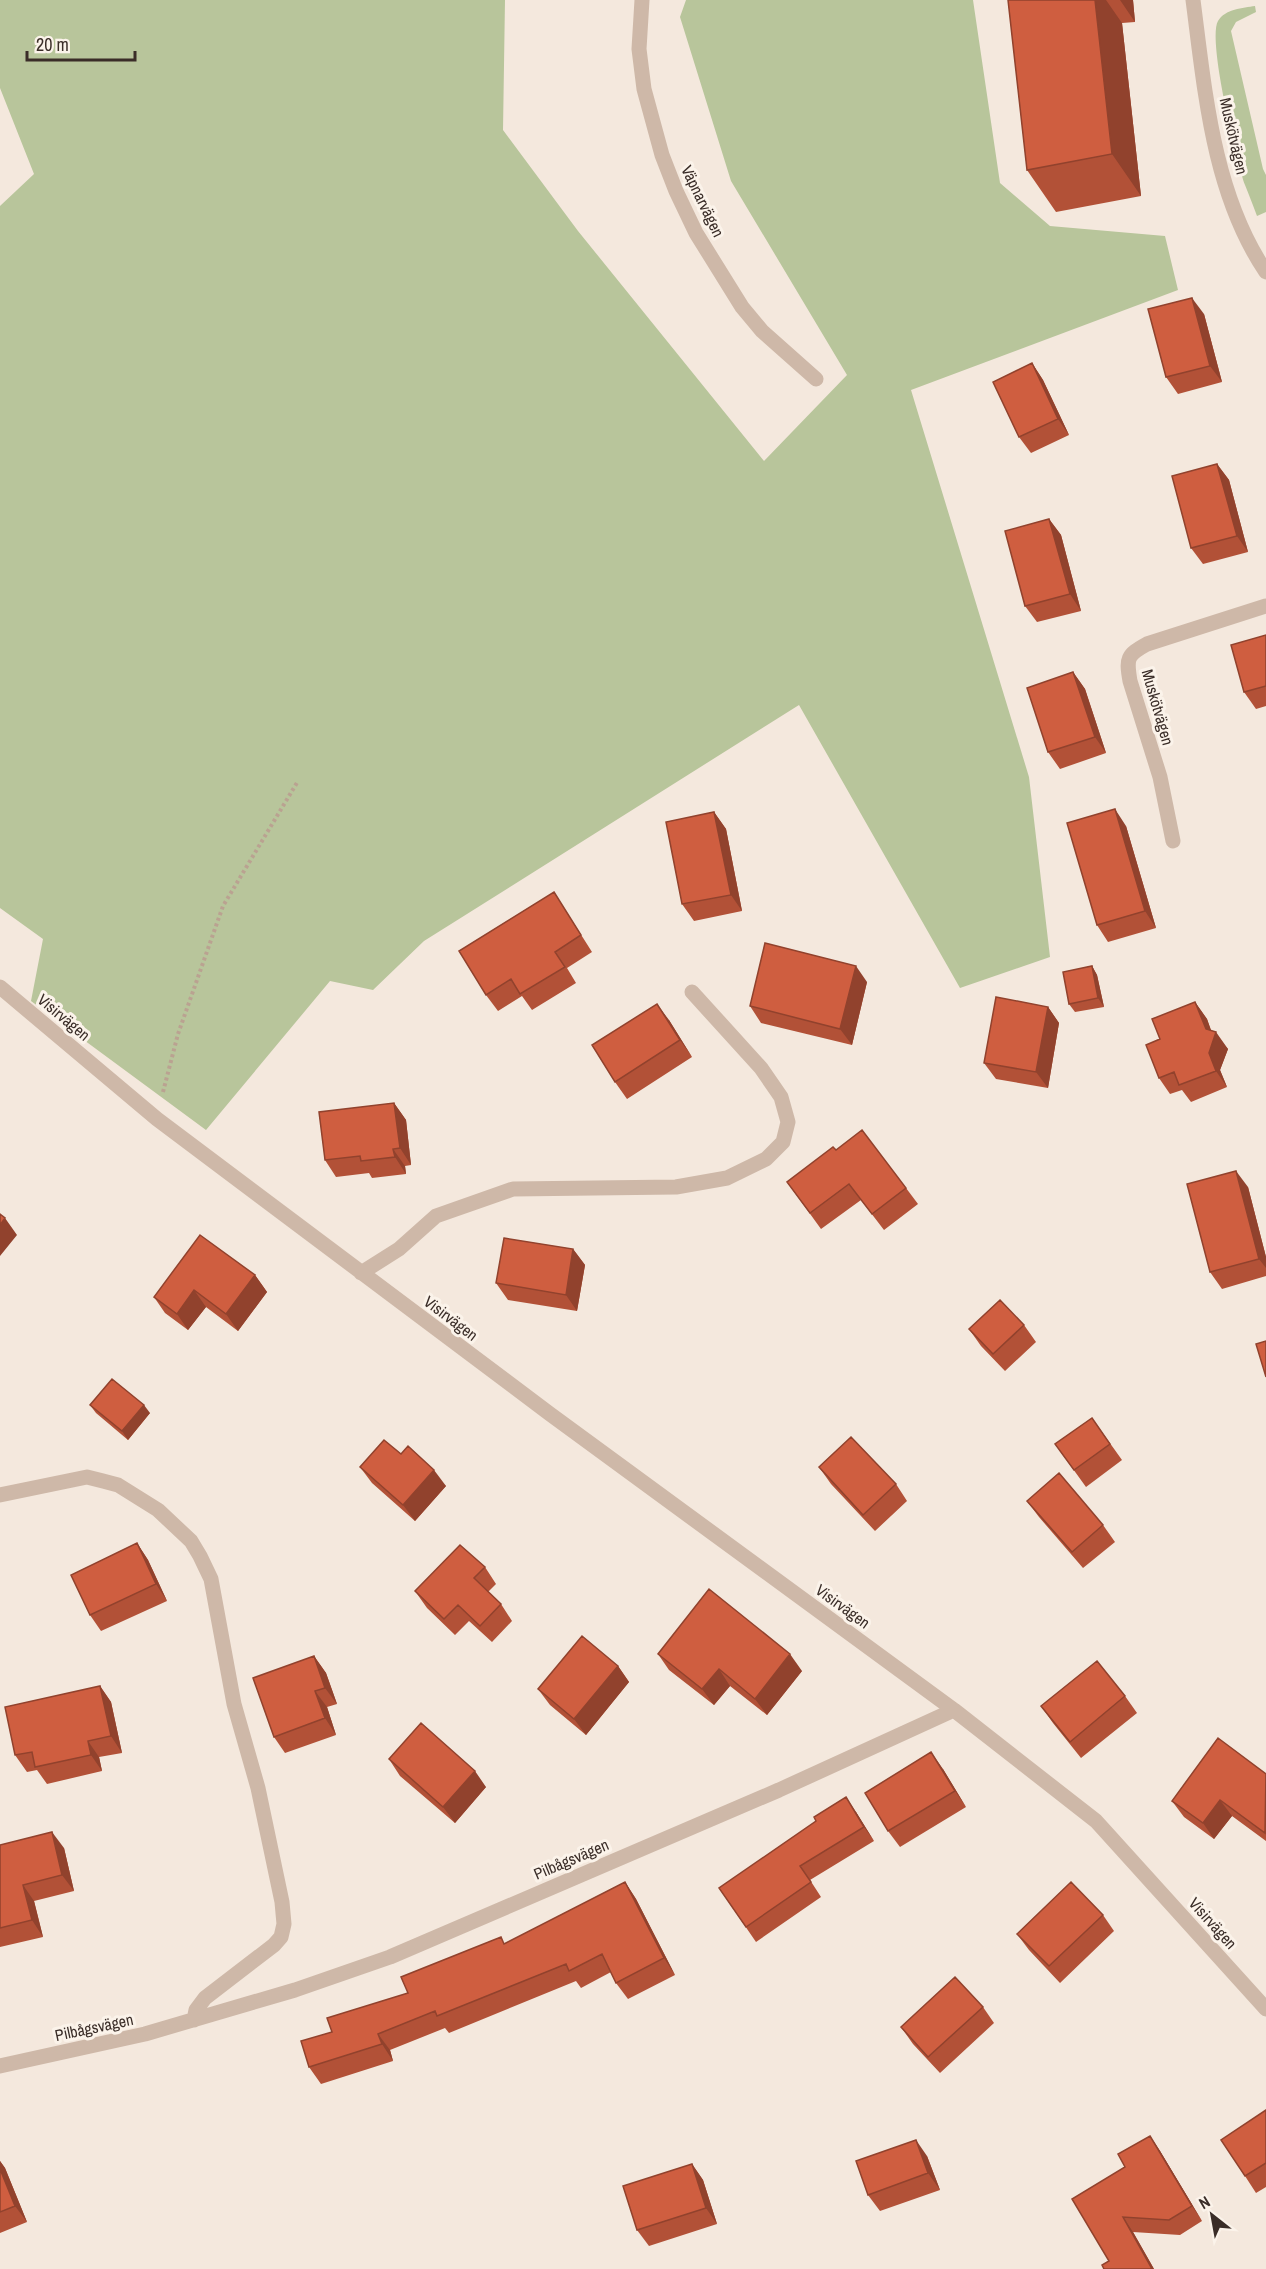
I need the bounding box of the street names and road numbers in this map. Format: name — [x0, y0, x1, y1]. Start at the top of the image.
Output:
street label: Muskötvägen — [1215, 96, 1253, 176]
street label: Väpnarvägen — [676, 162, 730, 240]
street label: Muskötvägen — [1137, 666, 1179, 748]
street label: Visirvägen — [33, 988, 95, 1046]
street label: Visirvägen — [419, 1290, 483, 1346]
street label: Visirvägen — [811, 1579, 875, 1633]
street label: Pilbågsvägen — [530, 1833, 612, 1885]
street label: Visirvägen — [1184, 1892, 1242, 1954]
street label: Pilbågsvägen — [53, 2008, 135, 2046]

